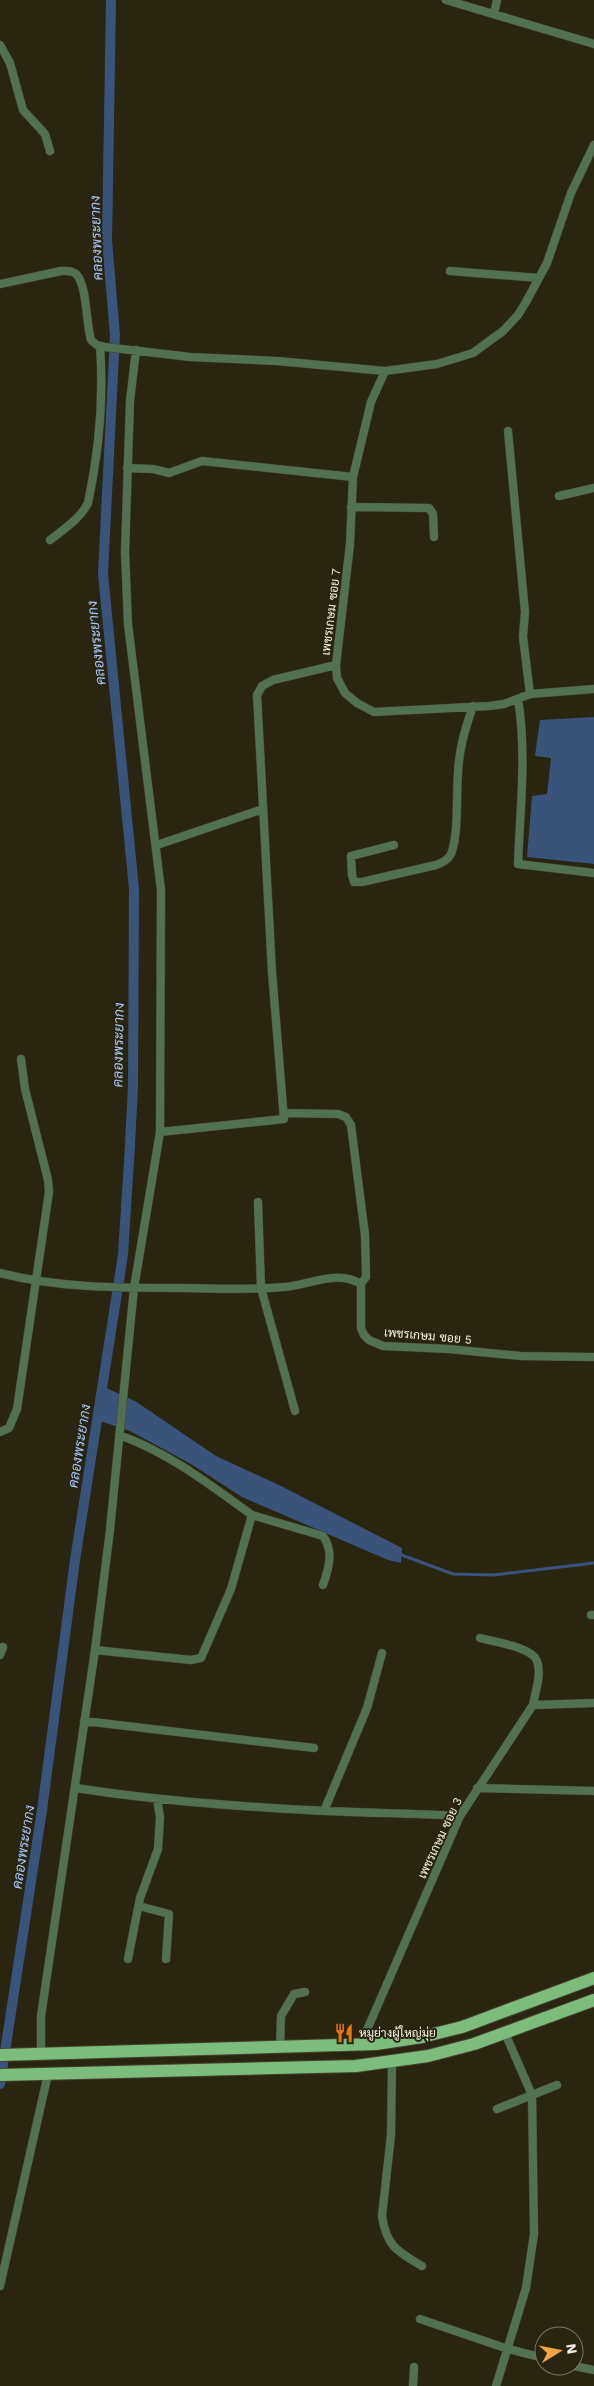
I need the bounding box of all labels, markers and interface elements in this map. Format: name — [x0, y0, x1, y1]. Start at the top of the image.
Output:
water label: คลองพระยากง — [87, 195, 105, 281]
street label: เพชรเกษม ซอย 7 — [319, 568, 343, 656]
water label: คลองพระยากง — [84, 600, 108, 686]
water label: คลองพระยากง — [109, 1003, 127, 1087]
street label: เพชรเกษม ซอย 5 — [384, 1325, 472, 1347]
water label: คลองพระยากง — [64, 1403, 94, 1489]
street label: เพชรเกษม ซอย 3 — [415, 1795, 465, 1881]
water label: คลองพระยากง — [8, 1804, 38, 1890]
restaurant icon: หมูย่างผู้ใหญ่มุ่ย — [333, 2022, 355, 2044]
place label: หมูย่างผู้ใหญ่มุ่ย — [359, 2025, 436, 2042]
north arrow — [534, 2326, 584, 2376]
text: N — [563, 2342, 581, 2355]

